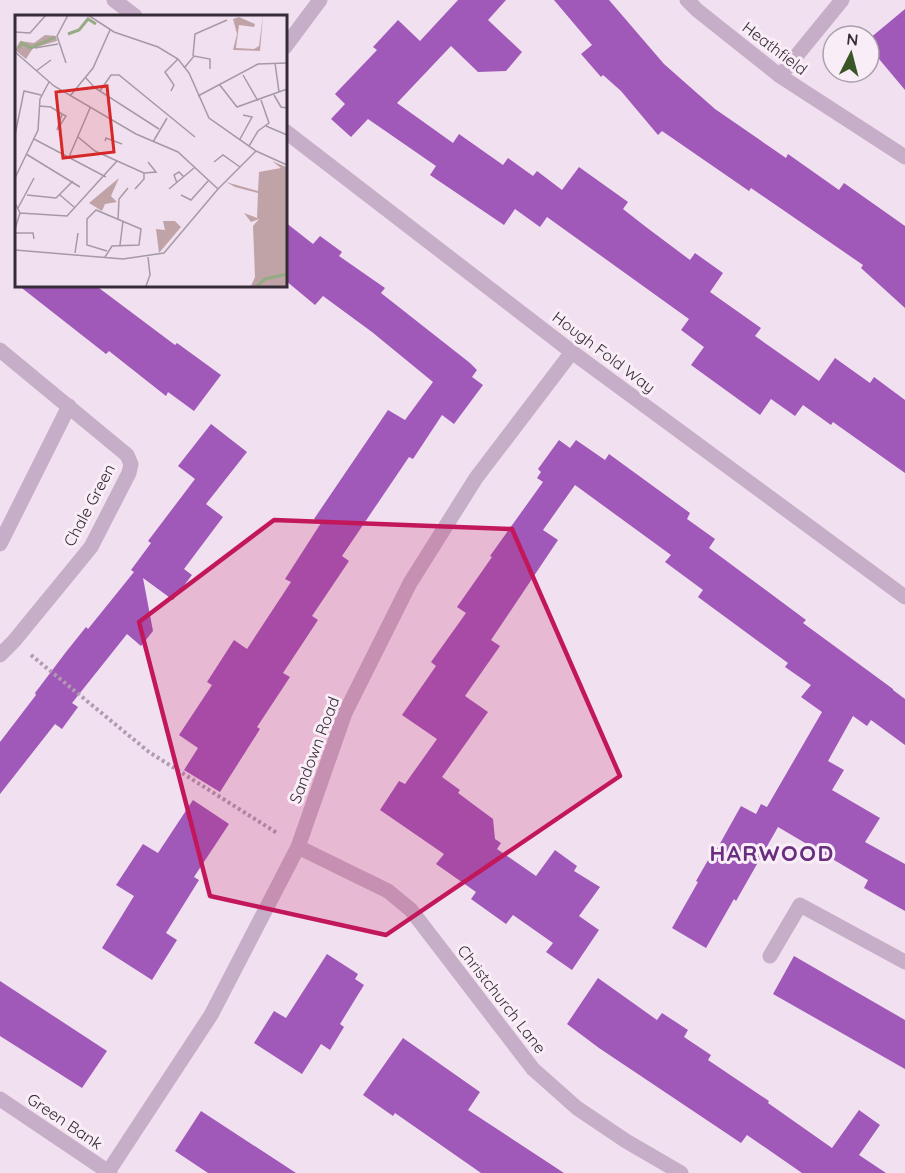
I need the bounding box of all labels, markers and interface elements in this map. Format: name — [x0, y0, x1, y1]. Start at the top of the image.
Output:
inset map — [15, 15, 286, 286]
street label: Heathfield — [739, 17, 811, 79]
north arrow — [821, 24, 881, 84]
text: N — [846, 29, 859, 50]
street label: Hough Fold Way — [549, 307, 659, 397]
street label: Chale Green — [59, 460, 119, 550]
street label: Sandown Road — [284, 694, 344, 806]
district label: HARWOOD — [709, 839, 835, 867]
street label: Christchurch Lane — [453, 941, 551, 1057]
street label: Green Bank — [24, 1089, 106, 1153]

